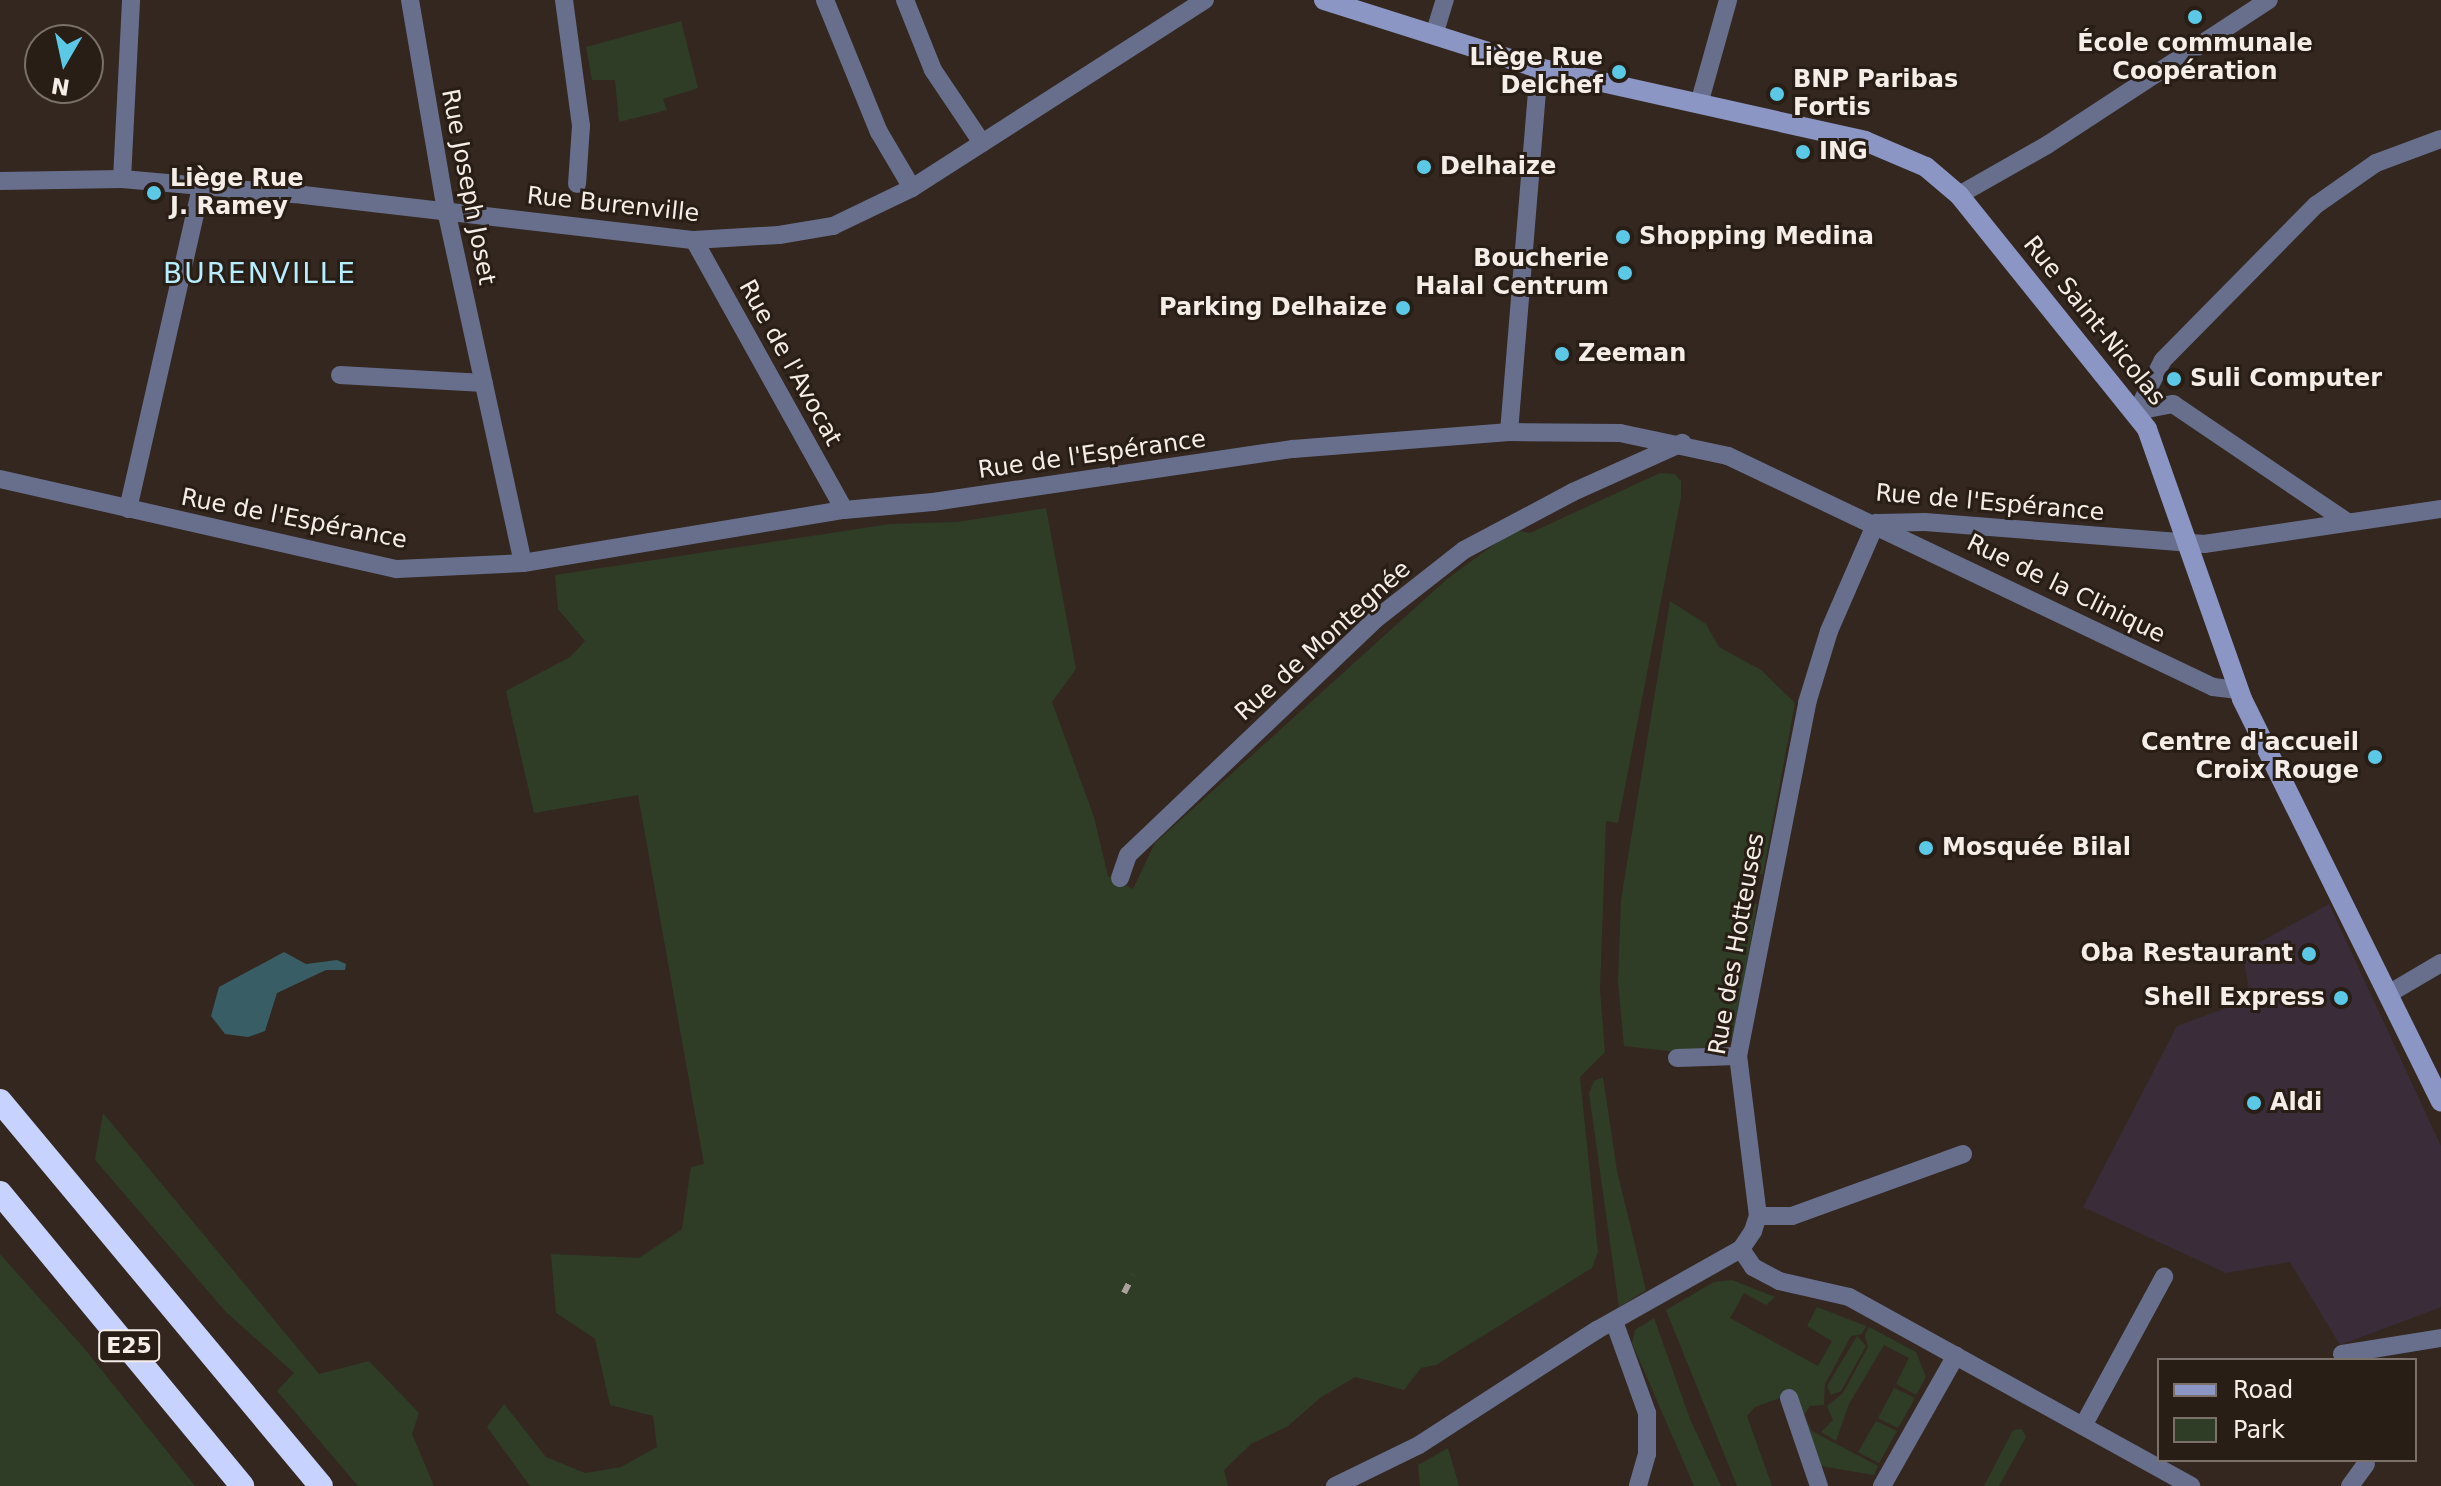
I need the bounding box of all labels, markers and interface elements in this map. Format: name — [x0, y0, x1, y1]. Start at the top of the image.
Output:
marker: École communale Coopération — [2186, 8, 2204, 26]
north arrow — [24, 24, 104, 104]
place label: École communale Coopération — [2077, 30, 2313, 86]
place label: Liège Rue Delchef — [1470, 44, 1603, 100]
marker: Liège Rue Delchef — [1610, 63, 1628, 81]
place label: BNP Paribas Fortis — [1793, 66, 1958, 122]
text: N — [49, 72, 72, 100]
marker: BNP Paribas Fortis — [1768, 85, 1786, 103]
street label: Rue Joseph Joset — [435, 87, 501, 287]
place label: ING — [1819, 138, 1868, 166]
marker: ING — [1794, 143, 1812, 161]
place label: Delhaize — [1440, 153, 1556, 181]
marker: Delhaize — [1415, 158, 1433, 176]
place label: Liège Rue J. Ramey — [170, 165, 303, 221]
street label: Rue Burenville — [525, 182, 701, 228]
marker: Liège Rue J. Ramey — [145, 184, 163, 202]
place label: Shopping Medina — [1639, 223, 1874, 251]
marker: Shopping Medina — [1614, 228, 1632, 246]
street label: Rue Saint-Nicolas — [2017, 231, 2171, 411]
place label: Boucherie Halal Centrum — [1415, 245, 1609, 301]
district label: BURENVILLE — [163, 257, 357, 291]
marker: Boucherie Halal Centrum — [1616, 264, 1634, 282]
street label: Rue de l'Avocat — [732, 275, 848, 451]
place label: Parking Delhaize — [1159, 294, 1387, 322]
marker: Parking Delhaize — [1394, 299, 1412, 317]
place label: Zeeman — [1578, 340, 1686, 368]
marker: Zeeman — [1553, 345, 1571, 363]
place label: Suli Computer — [2190, 365, 2382, 393]
marker: Suli Computer — [2165, 370, 2183, 388]
street label: Rue de l'Espérance — [976, 425, 1208, 485]
street label: Rue de l'Espérance — [1874, 479, 2106, 527]
street label: Rue de l'Espérance — [179, 483, 409, 555]
street label: Rue de la Clinique — [1962, 528, 2170, 650]
street label: Rue de Montegnée — [1230, 555, 1416, 727]
place label: Centre d'accueil Croix Rouge — [2141, 729, 2359, 785]
marker: Centre d'accueil Croix Rouge — [2366, 748, 2384, 766]
street label: Rue des Hotteuses — [1703, 831, 1771, 1057]
place label: Mosquée Bilal — [1942, 834, 2131, 862]
marker: Mosquée Bilal — [1917, 839, 1935, 857]
place label: Oba Restaurant — [2080, 940, 2293, 968]
marker: Oba Restaurant — [2300, 945, 2318, 963]
place label: Shell Express — [2144, 984, 2325, 1012]
marker: Shell Express — [2332, 989, 2350, 1007]
place label: Aldi — [2270, 1089, 2322, 1117]
marker: Aldi — [2245, 1094, 2263, 1112]
road number: E25 — [97, 1328, 161, 1364]
legend — [2157, 1358, 2417, 1462]
text: Road — [2233, 1376, 2293, 1404]
text: Park — [2233, 1416, 2285, 1444]

